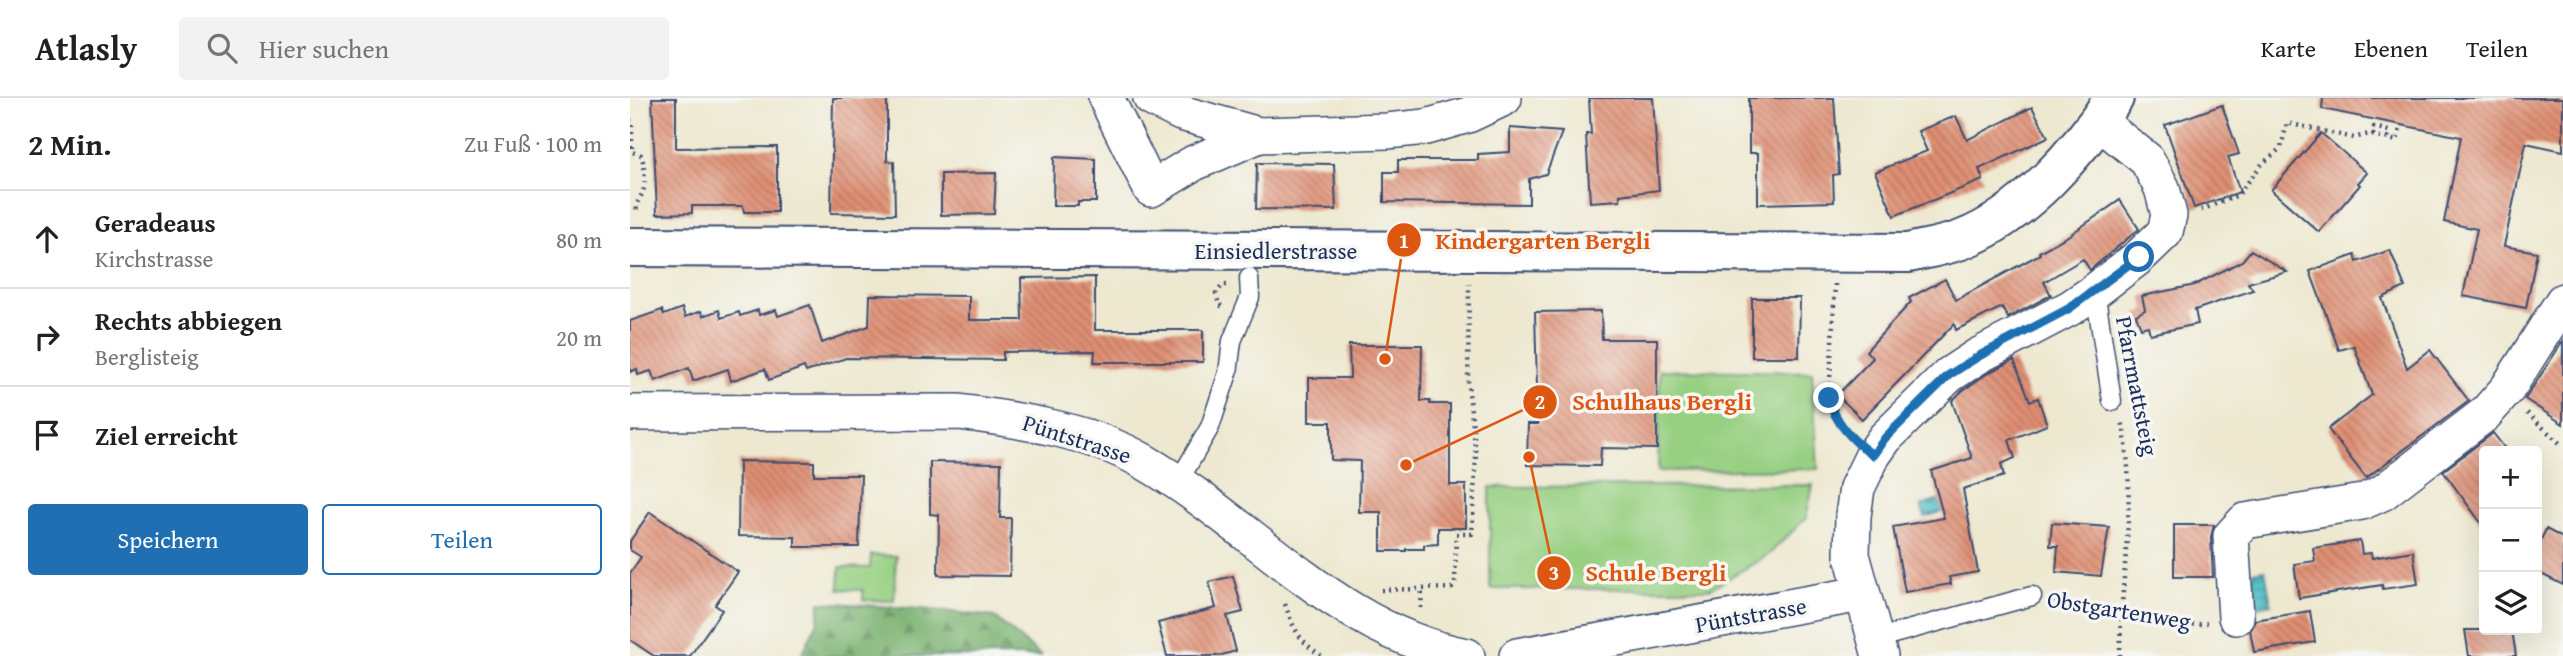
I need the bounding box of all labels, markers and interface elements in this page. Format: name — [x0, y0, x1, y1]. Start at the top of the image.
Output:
search box — [179, 17, 669, 80]
text: Atlasly — [35, 24, 137, 72]
icon: search — [203, 29, 241, 67]
text: Hier suchen — [259, 29, 389, 68]
text: Karte — [2261, 31, 2316, 66]
text: Ebenen — [2354, 31, 2428, 66]
text: Teilen — [2466, 31, 2528, 66]
text: 2 Min. — [28, 122, 111, 166]
text: Zu Fuß · 100 m — [464, 127, 602, 160]
text: Geradeaus — [95, 203, 216, 242]
callout: Kindergarten Bergli — [1386, 218, 1664, 263]
icon: ahead — [28, 220, 66, 258]
text: 80 m — [556, 223, 602, 256]
text: Kindergarten Bergli — [1436, 223, 1650, 258]
text: 1 — [1399, 225, 1409, 256]
street label: Einsiedlerstrasse — [1195, 234, 1357, 267]
route start — [2123, 241, 2154, 272]
text: Kirchstrasse — [95, 242, 213, 275]
text: Rechts abbiegen — [95, 301, 282, 340]
street label: Pfarrmattsteig — [2108, 313, 2167, 459]
icon: right — [28, 318, 66, 356]
text: 20 m — [556, 321, 602, 354]
text: Berglisteig — [95, 340, 199, 373]
callout: Schulhaus Bergli — [1523, 379, 1766, 424]
route end — [1813, 382, 1844, 413]
text: Schulhaus Bergli — [1572, 384, 1752, 419]
text: 2 — [1535, 386, 1545, 417]
street label: Püntstrasse — [1019, 405, 1136, 472]
icon: arrive — [28, 416, 66, 454]
text: Ziel erreicht — [95, 416, 238, 455]
map controls — [2479, 446, 2542, 635]
button: + — [2479, 446, 2542, 509]
button: Speichern — [28, 504, 308, 575]
button: Teilen — [322, 504, 602, 575]
button: − — [2479, 509, 2542, 572]
callout: Schule Bergli — [1537, 550, 1741, 595]
text: Schule Bergli — [1586, 555, 1726, 590]
text: 3 — [1549, 557, 1559, 588]
button: layers — [2479, 572, 2542, 635]
street label: Obstgartenweg — [2045, 582, 2194, 637]
street label: Püntstrasse — [1693, 589, 1809, 641]

